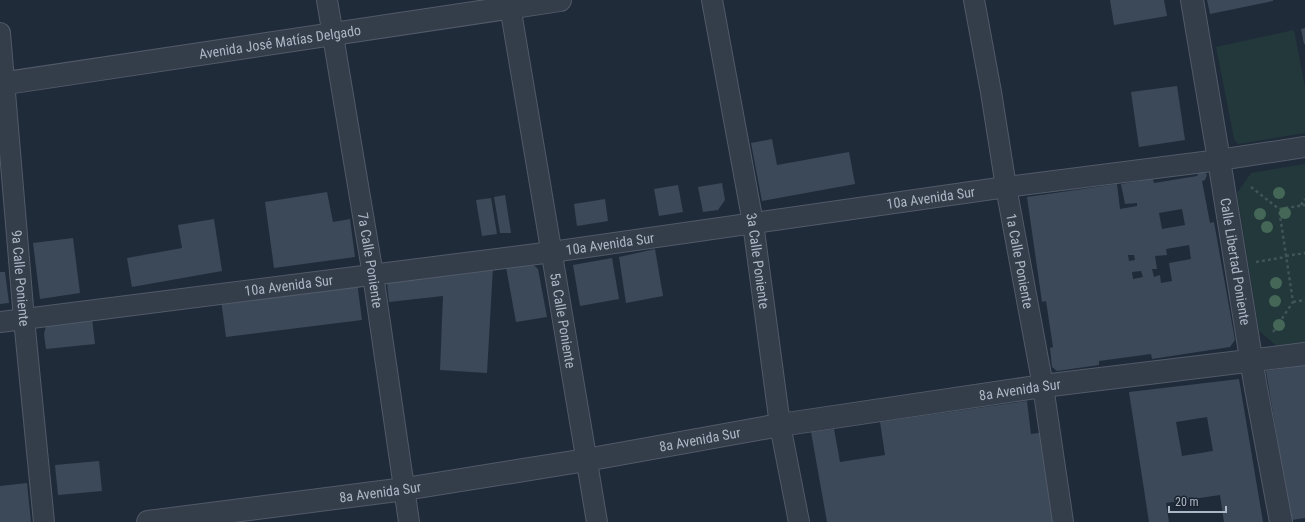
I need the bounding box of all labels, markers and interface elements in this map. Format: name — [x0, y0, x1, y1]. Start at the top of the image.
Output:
street label: Avenida José Matías Delgado — [198, 22, 362, 62]
street label: 10a Avenida Sur — [885, 184, 976, 212]
street label: Calle Libertad Poniente — [1217, 197, 1254, 327]
street label: 7a Calle Poniente — [355, 211, 386, 310]
street label: 3a Calle Poniente — [743, 212, 772, 310]
street label: 1a Calle Poniente — [1003, 212, 1037, 310]
street label: 9a Calle Poniente — [9, 229, 33, 327]
street label: 10a Avenida Sur — [565, 229, 655, 258]
street label: 10a Avenida Sur — [243, 272, 334, 299]
street label: 5a Calle Poniente — [547, 272, 579, 370]
street label: 8a Avenida Sur — [978, 376, 1062, 403]
street label: 8a Avenida Sur — [658, 424, 742, 455]
street label: 8a Avenida Sur — [338, 479, 422, 505]
scale bar — [1169, 488, 1226, 514]
text: 20 m — [1175, 495, 1199, 509]

